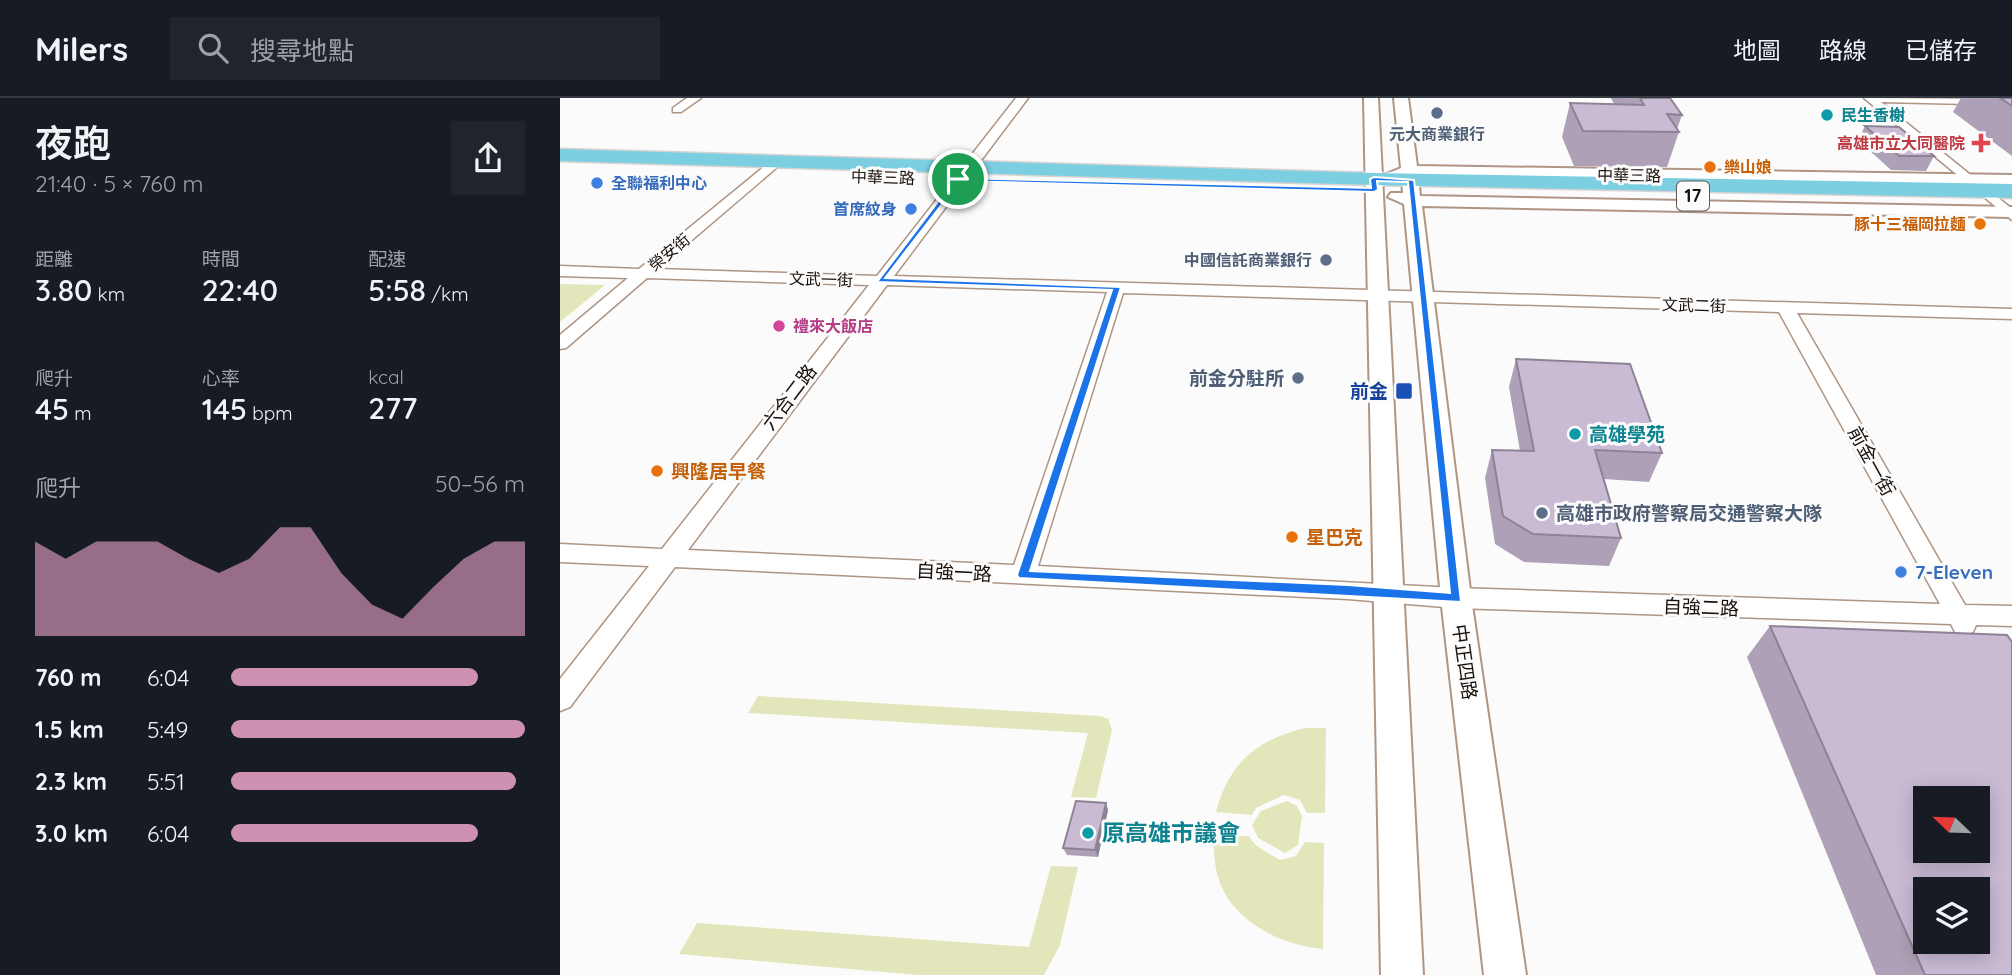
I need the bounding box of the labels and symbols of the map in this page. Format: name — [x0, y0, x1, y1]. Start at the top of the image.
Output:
marker: 元大商業銀行 — [1429, 105, 1445, 121]
place label: 民生香榭 — [1841, 105, 1905, 125]
marker: 民生香榭 — [1819, 107, 1835, 123]
place label: 元大商業銀行 — [1389, 124, 1485, 144]
place label: 高雄市立大同醫院 — [1837, 133, 1965, 153]
marker: 高雄市立大同醫院 — [1971, 133, 1991, 153]
pin — [928, 149, 988, 209]
place label: 樂山娘 — [1724, 157, 1772, 177]
marker: 樂山娘 — [1702, 159, 1718, 175]
street label: 中華三路 — [1597, 164, 1661, 186]
street label: 中華三路 — [851, 166, 915, 188]
place label: 全聯福利中心 — [611, 173, 707, 193]
marker: 全聯福利中心 — [589, 175, 605, 191]
road number: 17 — [1677, 182, 1709, 211]
place label: 首席紋身 — [833, 199, 897, 219]
marker: 首席紋身 — [903, 201, 919, 217]
place label: 豚十三福岡拉麵 — [1854, 214, 1966, 234]
marker: 豚十三福岡拉麵 — [1972, 216, 1988, 232]
street label: 榮安街 — [644, 229, 694, 275]
place label: 中國信託商業銀行 — [1184, 250, 1312, 270]
marker: 中國信託商業銀行 — [1318, 252, 1334, 268]
street label: 文武一街 — [789, 268, 853, 290]
street label: 文武二街 — [1662, 294, 1726, 316]
place label: 禮來大飯店 — [793, 316, 873, 336]
marker: 禮來大飯店 — [771, 318, 787, 334]
street label: 六合二路 — [757, 359, 821, 435]
place label: 前金分駐所 — [1189, 366, 1284, 390]
marker: 前金分駐所 — [1290, 370, 1306, 386]
place label: 前金 — [1350, 379, 1388, 403]
marker: 前金 — [1394, 381, 1414, 401]
place label: 高雄學苑 — [1589, 422, 1665, 446]
street label: 前金一街 — [1843, 422, 1901, 500]
marker: 高雄學苑 — [1567, 426, 1583, 442]
place label: 興隆居早餐 — [671, 459, 766, 483]
marker: 興隆居早餐 — [649, 463, 665, 479]
place label: 高雄市政府警察局交通警察大隊 — [1556, 501, 1822, 525]
marker: 高雄市政府警察局交通警察大隊 — [1534, 505, 1550, 521]
place label: 星巴克 — [1306, 525, 1363, 549]
marker: 星巴克 — [1284, 529, 1300, 545]
street label: 自強一路 — [915, 558, 993, 586]
place label: 7-Eleven — [1915, 560, 1993, 584]
marker: 7-Eleven — [1893, 564, 1909, 580]
street label: 自強二路 — [1663, 594, 1739, 620]
street label: 中正四路 — [1448, 623, 1482, 701]
north arrow — [1913, 786, 1990, 863]
place label: 原高雄市議會 — [1102, 818, 1240, 847]
marker: 原高雄市議會 — [1080, 825, 1096, 841]

